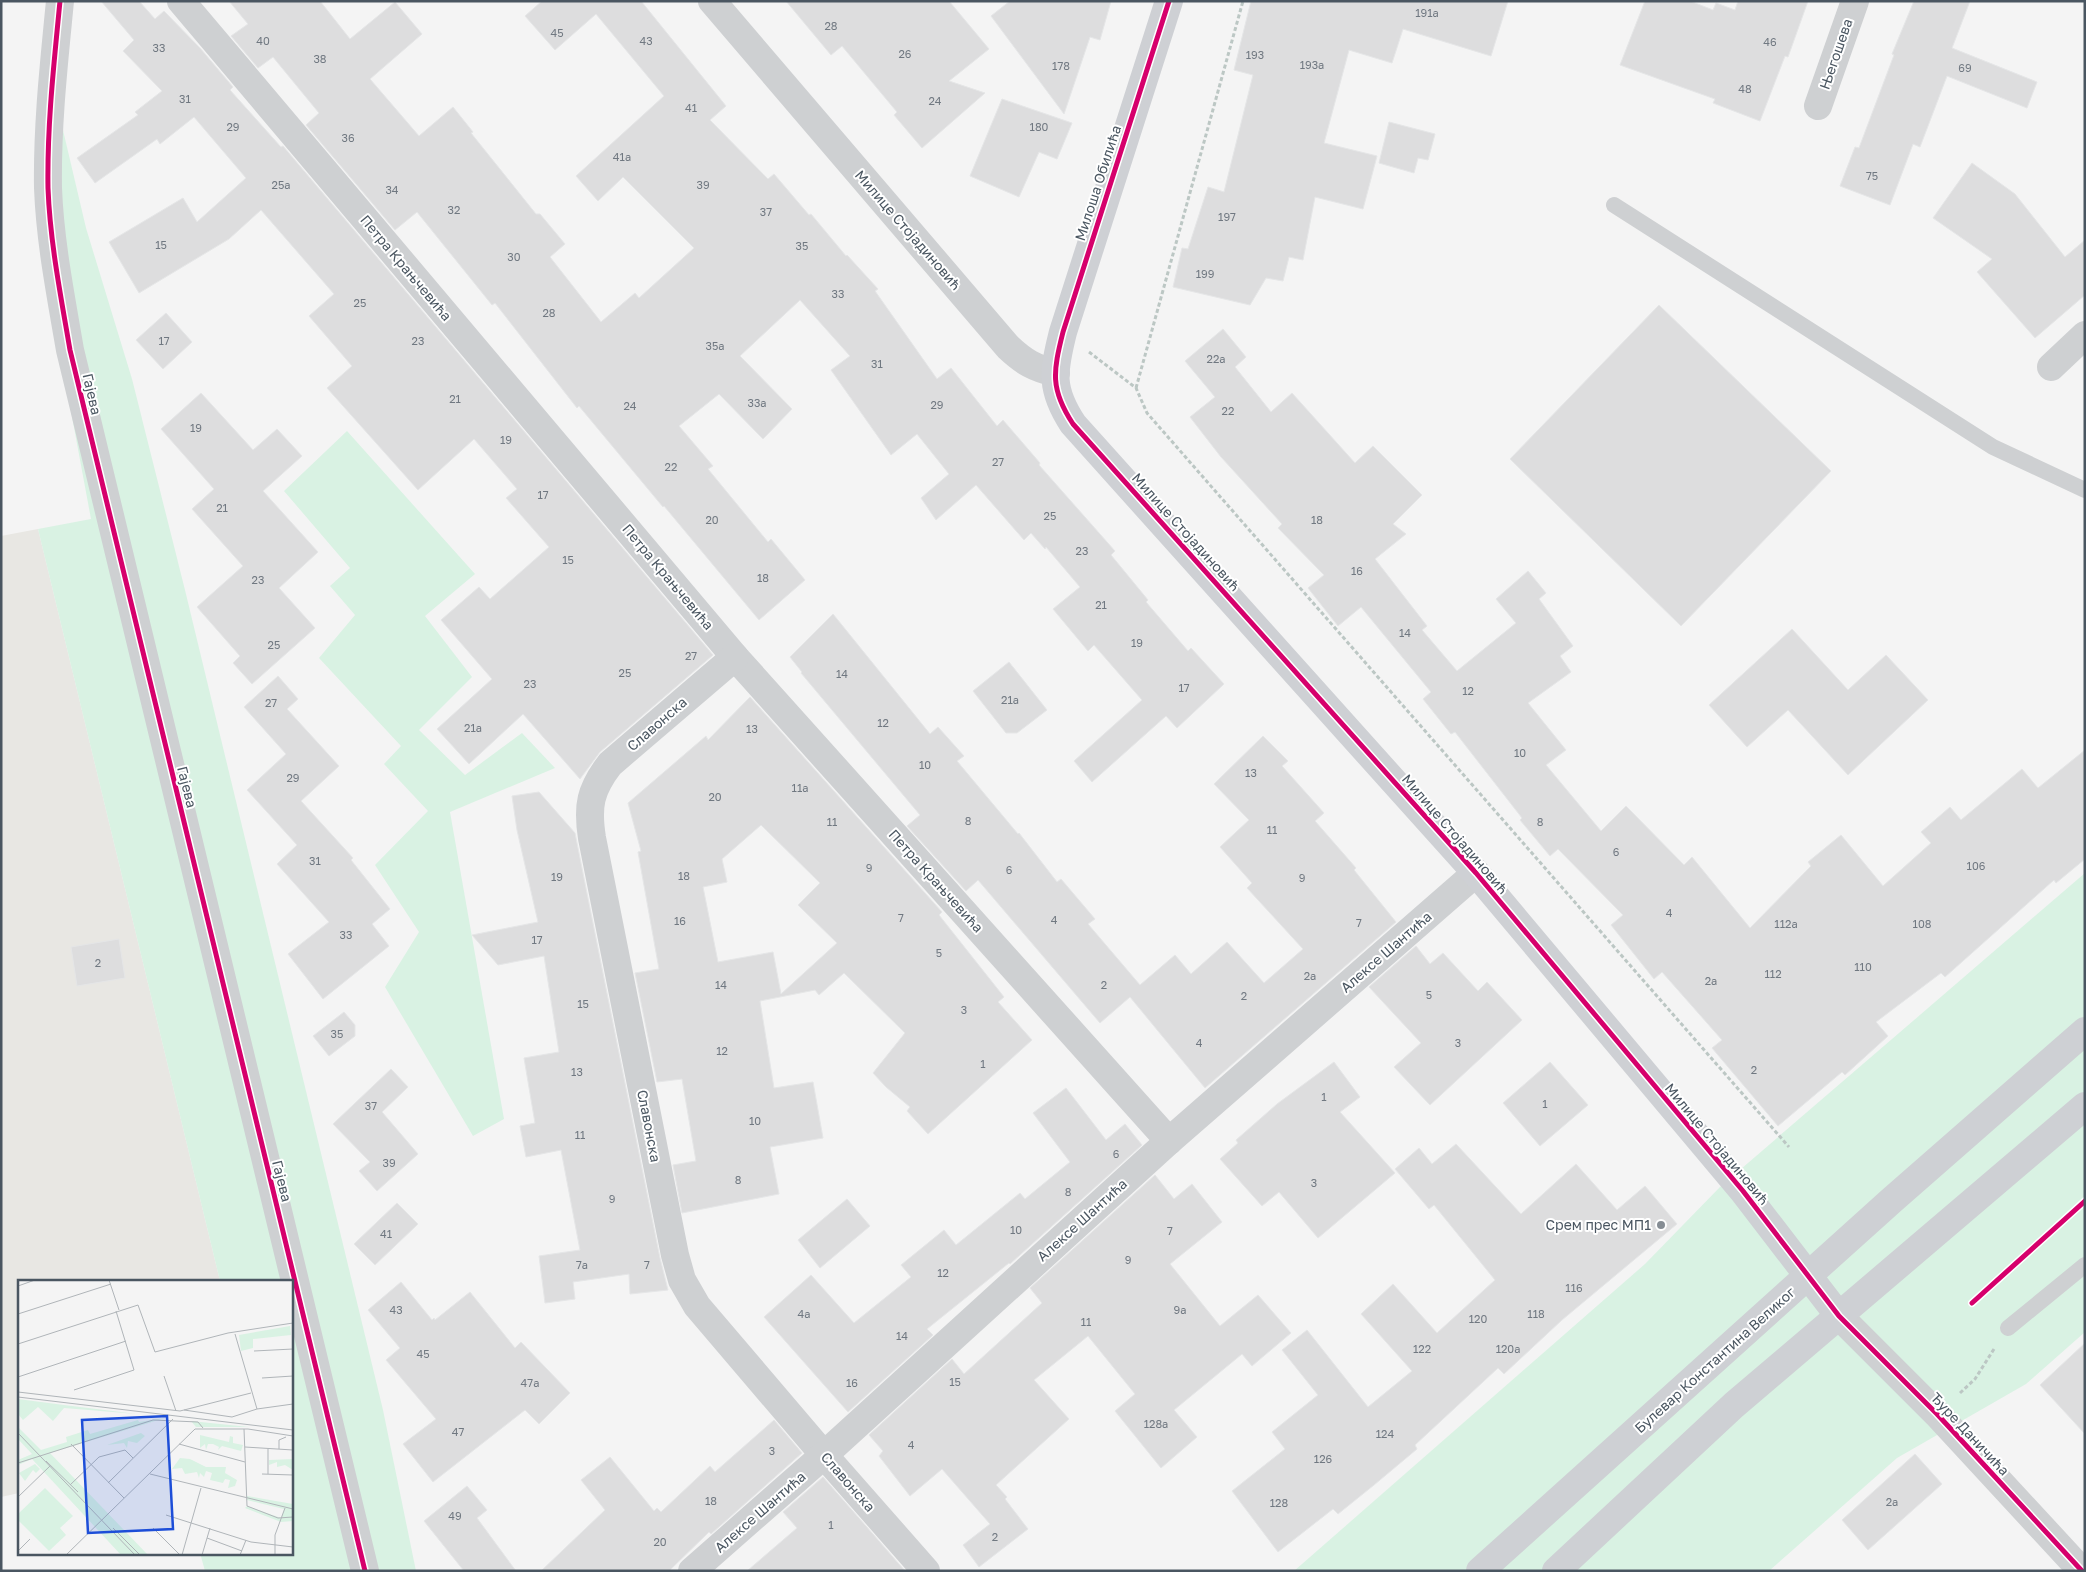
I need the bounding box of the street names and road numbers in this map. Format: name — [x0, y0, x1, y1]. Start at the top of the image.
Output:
street label: Његошева — [1815, 16, 1856, 91]
street label: Милоша Обилића — [1071, 123, 1124, 243]
street label: Милице Стојадиновић — [852, 166, 965, 293]
street label: Петра Крањчевића — [357, 211, 456, 324]
street label: Гајева — [79, 371, 105, 416]
street label: Милице Стојадиновић — [1129, 469, 1244, 594]
street label: Петра Крањчевића — [619, 520, 718, 633]
street label: Славонска — [623, 693, 690, 754]
street label: Гајева — [174, 764, 201, 809]
street label: Милице Стојадиновић — [1399, 770, 1512, 897]
street label: Петра Крањчевића — [886, 826, 987, 936]
street label: Алексе Шантића — [1337, 907, 1435, 996]
street label: Милице Стојадиновић — [1662, 1080, 1773, 1208]
street label: Славонска — [634, 1088, 665, 1164]
street label: Гајева — [269, 1158, 296, 1203]
street label: Алексе Шантића — [1033, 1175, 1130, 1264]
street label: Булевар Константина Великог — [1631, 1283, 1799, 1436]
street label: Ђуре Даничића — [1928, 1389, 2013, 1479]
street label: Славонска — [818, 1448, 879, 1515]
street label: Алексе Шантића — [711, 1467, 809, 1556]

